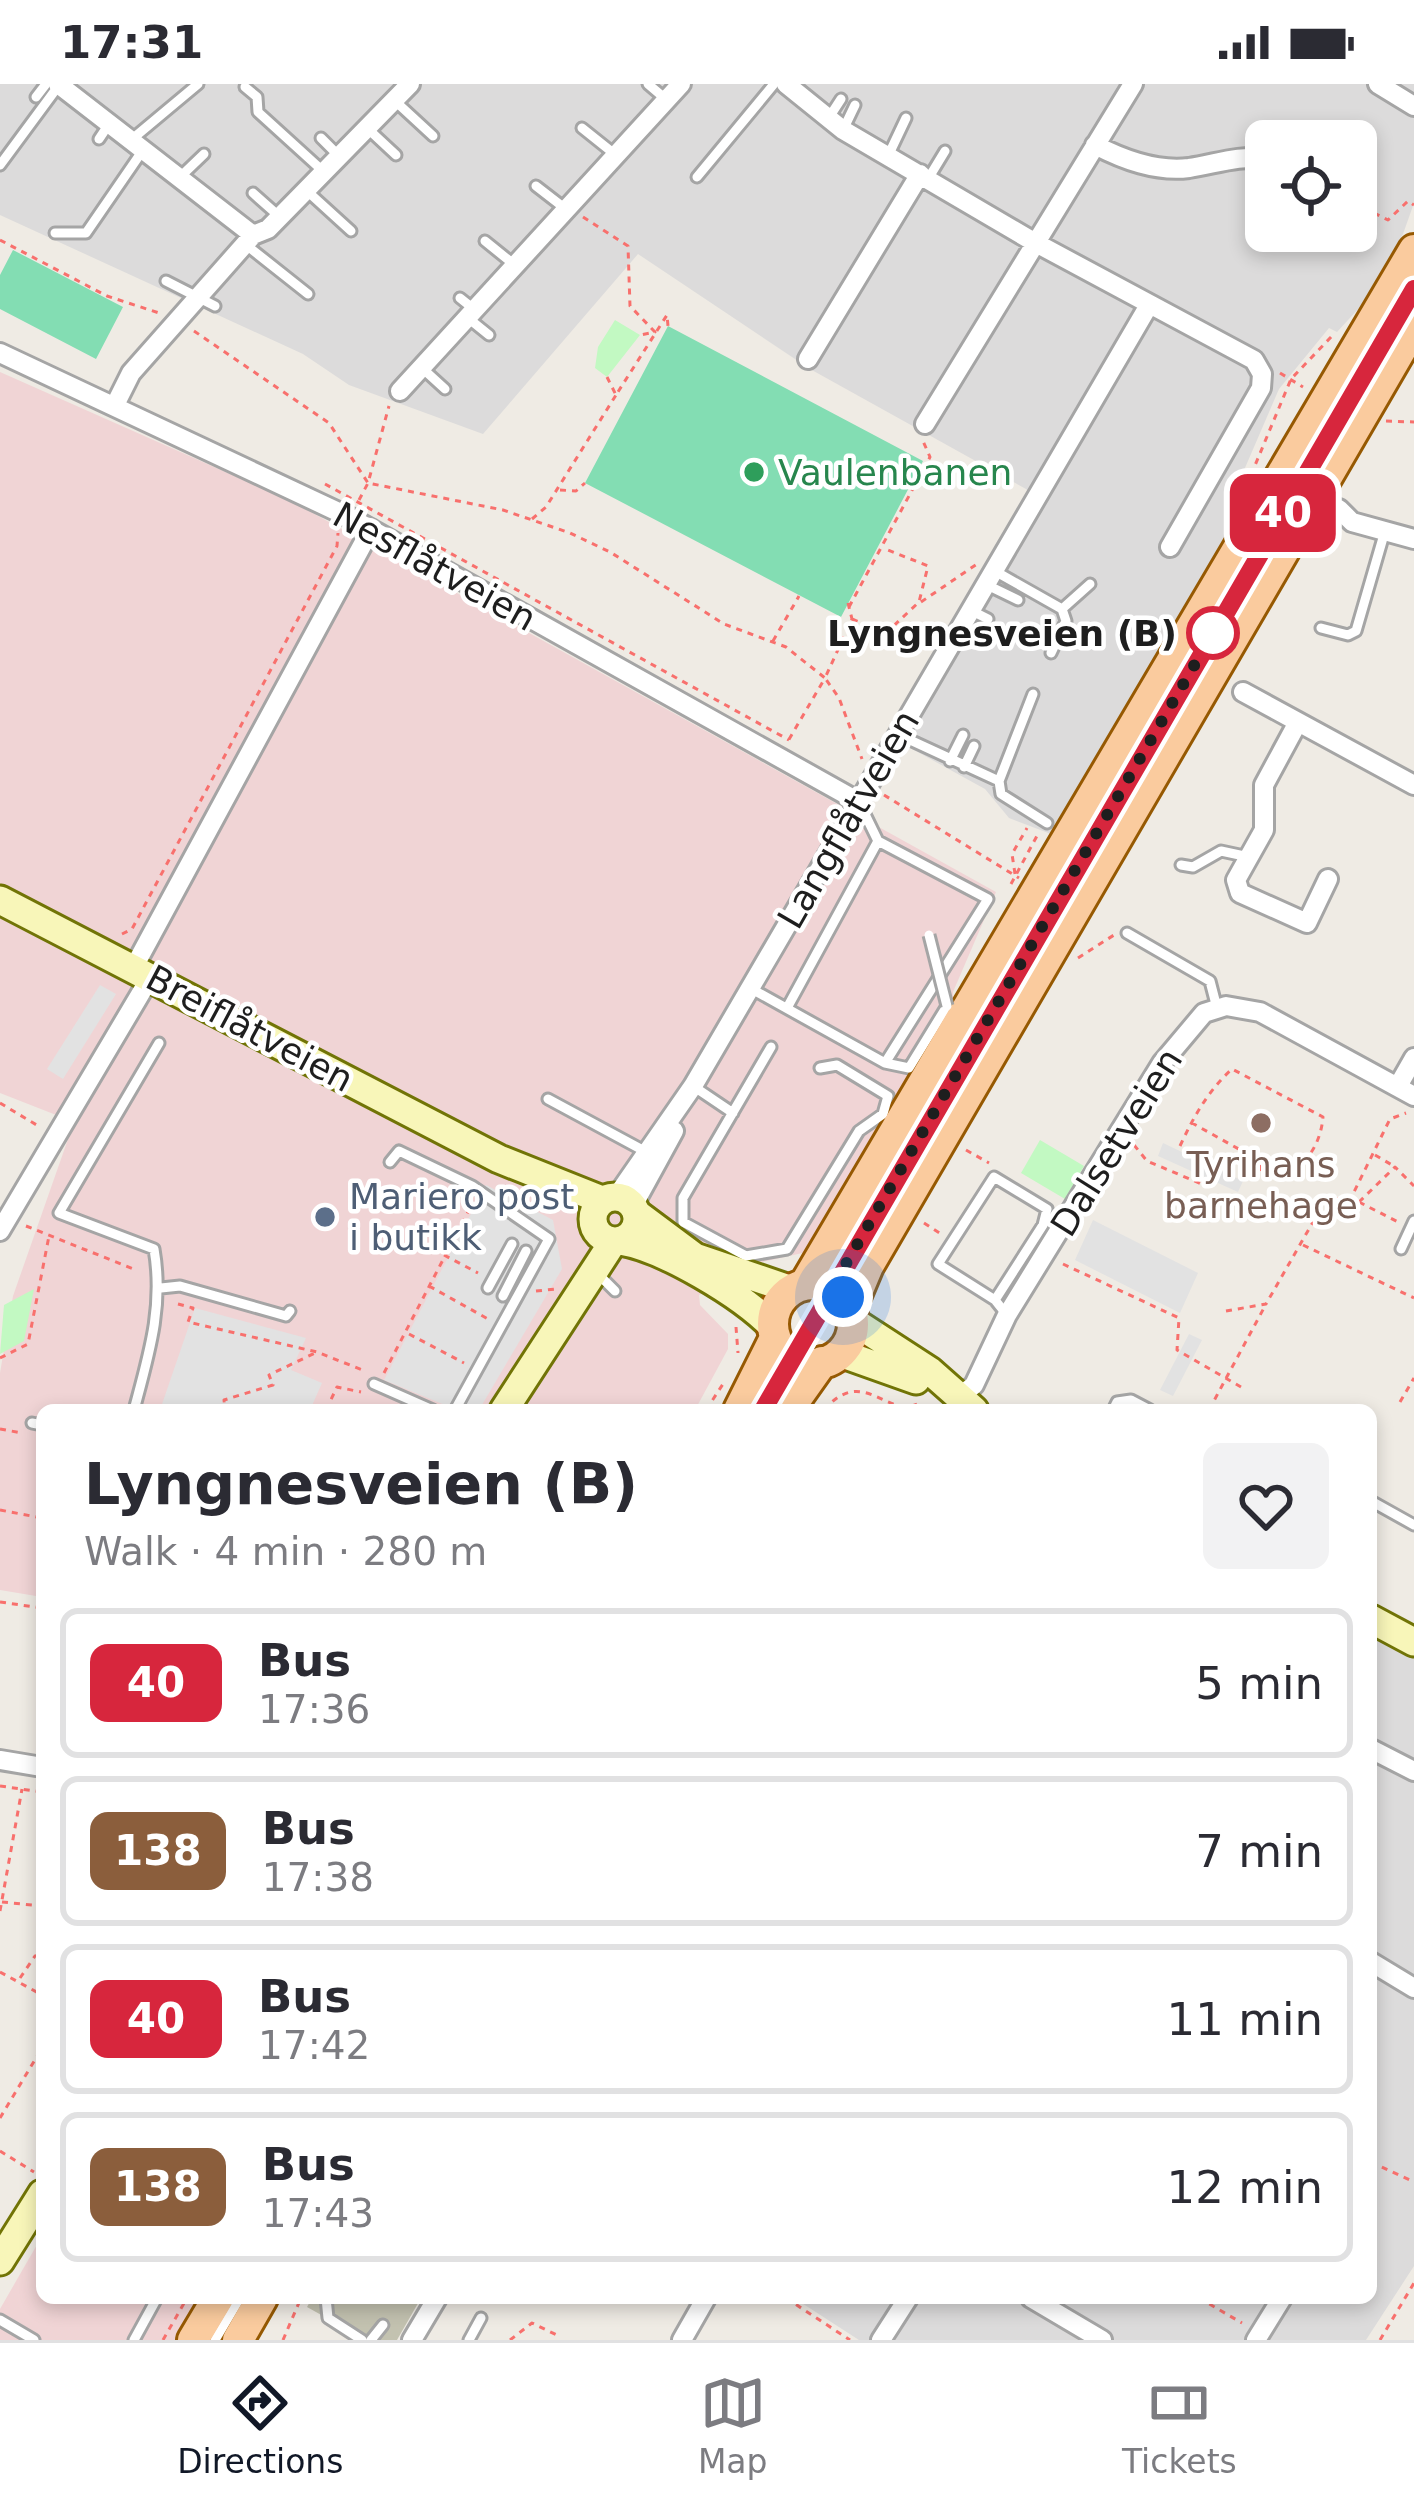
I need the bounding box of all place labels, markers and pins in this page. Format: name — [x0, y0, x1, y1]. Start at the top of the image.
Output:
place label: Vaulenbanen — [778, 452, 1012, 493]
marker: Vaulenbanen — [741, 459, 767, 485]
marker: Lyngnesveien (B) — [1188, 608, 1238, 658]
place label: Lyngnesveien (B) — [827, 613, 1177, 654]
marker: Tyrihans barnehage — [1248, 1110, 1274, 1136]
place label: Tyrihans barnehage — [1164, 1144, 1358, 1226]
place label: Mariero post i butikk — [349, 1176, 574, 1258]
marker: Mariero post i butikk — [312, 1204, 338, 1230]

